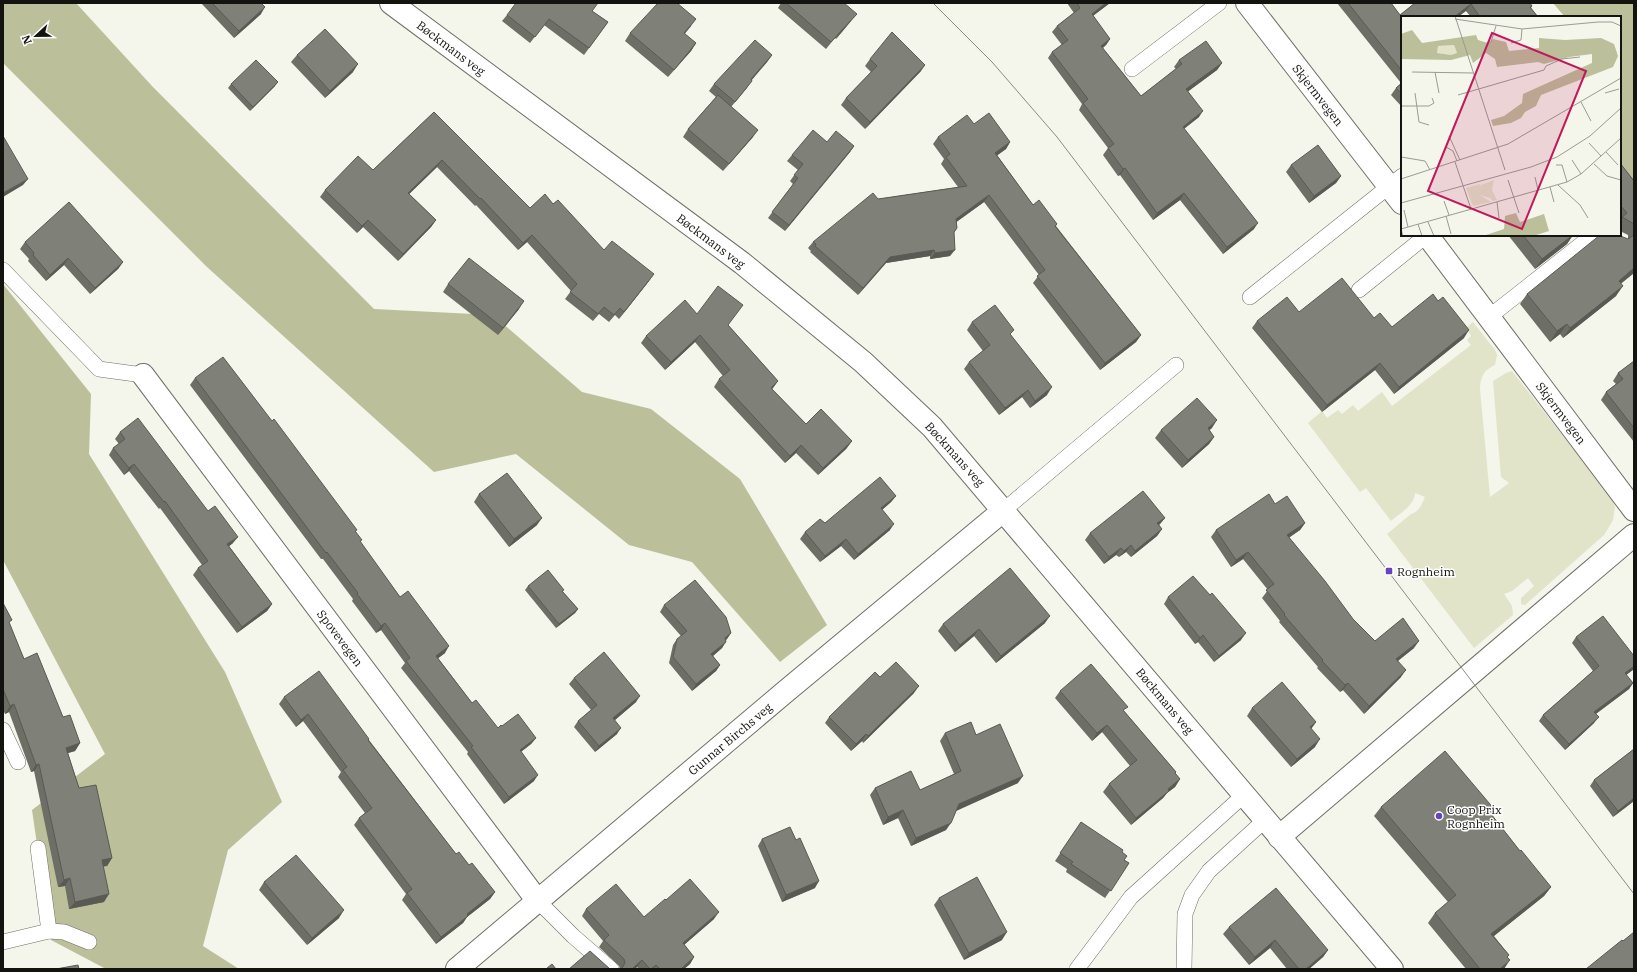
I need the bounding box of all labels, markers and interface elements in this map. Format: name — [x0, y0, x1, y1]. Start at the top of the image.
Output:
north arrow — [16, 16, 56, 56]
inset map — [1401, 16, 1621, 236]
street label: Bøckmans veg — [414, 17, 488, 79]
text: N — [18, 33, 35, 46]
street label: Skjermvegen — [1289, 61, 1347, 129]
street label: Bøckmans veg — [674, 210, 748, 272]
street label: Skjermvegen — [1533, 379, 1589, 447]
street label: Bøckmans veg — [922, 419, 988, 490]
place label: Rognheim — [1397, 564, 1456, 579]
marker: Rognheim — [1384, 566, 1394, 576]
street label: Spovevegen — [314, 607, 366, 670]
street label: Bøckmans veg — [1133, 665, 1197, 737]
street label: Gunnar Birchs veg — [685, 699, 775, 778]
place label: Coop Prix Rognheim — [1447, 802, 1506, 831]
marker: Coop Prix Rognheim — [1434, 811, 1444, 821]

